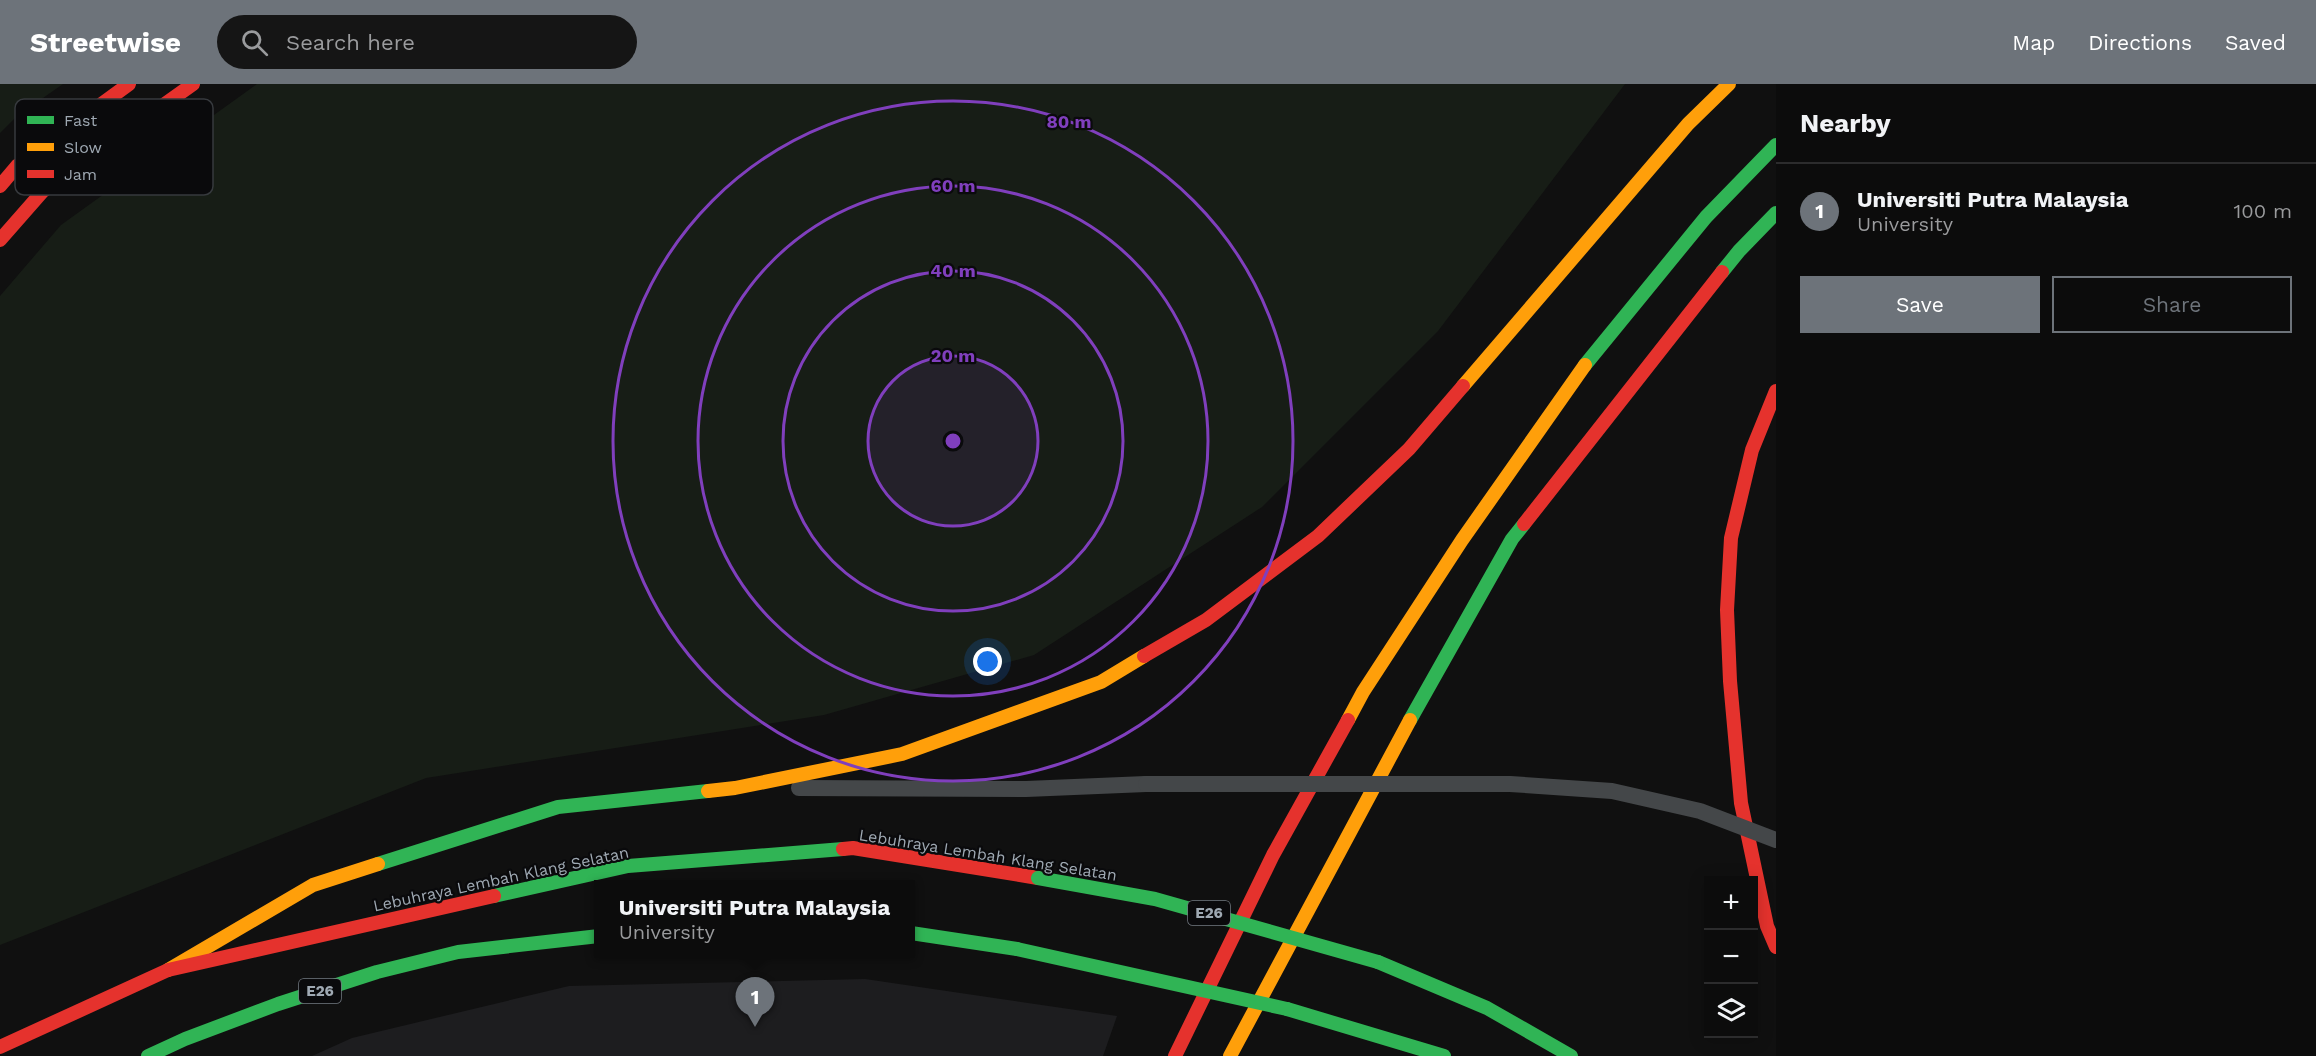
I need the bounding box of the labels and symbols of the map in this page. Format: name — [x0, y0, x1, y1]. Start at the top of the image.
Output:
legend — [15, 99, 213, 195]
text: Fast — [64, 111, 97, 130]
text: 80 m — [1047, 111, 1091, 132]
text: Slow — [64, 138, 102, 157]
text: Jam — [64, 165, 97, 184]
text: 60 m — [931, 175, 975, 196]
text: 40 m — [930, 260, 976, 281]
text: 20 m — [931, 345, 975, 366]
centre of rings — [943, 431, 963, 451]
your location — [973, 647, 1002, 676]
street label: Lebuhraya Lembah Klang Selatan — [858, 825, 1118, 885]
street label: Lebuhraya Lembah Klang Selatan — [371, 843, 631, 915]
road number: E26 — [1188, 901, 1230, 925]
pin: 1 — [736, 978, 774, 1027]
road number: E26 — [299, 979, 341, 1003]

